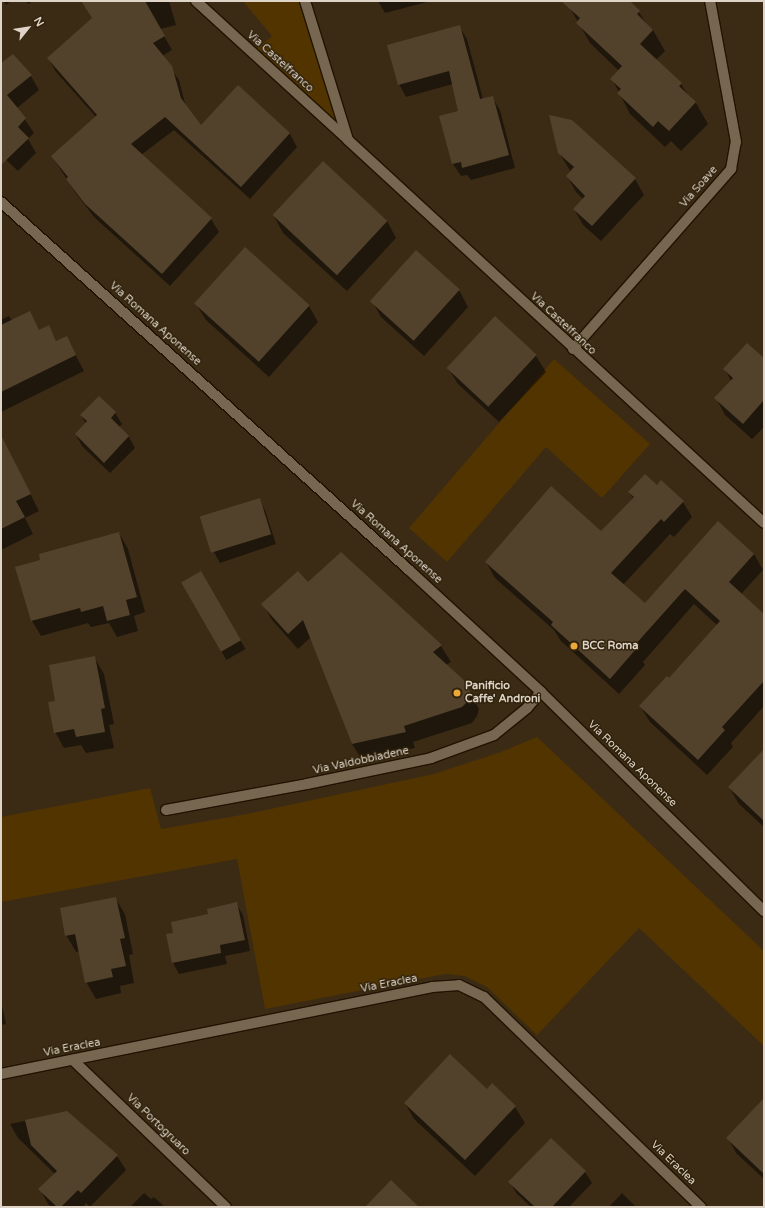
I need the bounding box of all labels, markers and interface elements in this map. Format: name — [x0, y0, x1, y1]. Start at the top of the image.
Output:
north arrow — [8, 8, 48, 48]
text: N — [31, 15, 47, 29]
street label: Via Castelfranco — [244, 29, 316, 95]
street label: Via Soave — [677, 163, 721, 211]
street label: Via Romana Aponense — [106, 279, 204, 369]
street label: Via Castelfranco — [527, 290, 599, 358]
street label: Via Romana Aponense — [347, 497, 445, 587]
place label: BCC Roma — [582, 639, 638, 653]
marker: BCC Roma — [569, 641, 579, 651]
place label: Panificio Caffe' Androni — [465, 680, 540, 706]
marker: Panificio Caffe' Androni — [452, 688, 462, 698]
street label: Via Romana Aponense — [585, 718, 679, 810]
street label: Via Valdobbiadene — [312, 744, 410, 778]
street label: Via Eraclea — [359, 972, 419, 996]
street label: Via Eraclea — [42, 1036, 102, 1060]
street label: Via Portogruaro — [124, 1091, 192, 1159]
street label: Via Eraclea — [648, 1138, 698, 1188]

